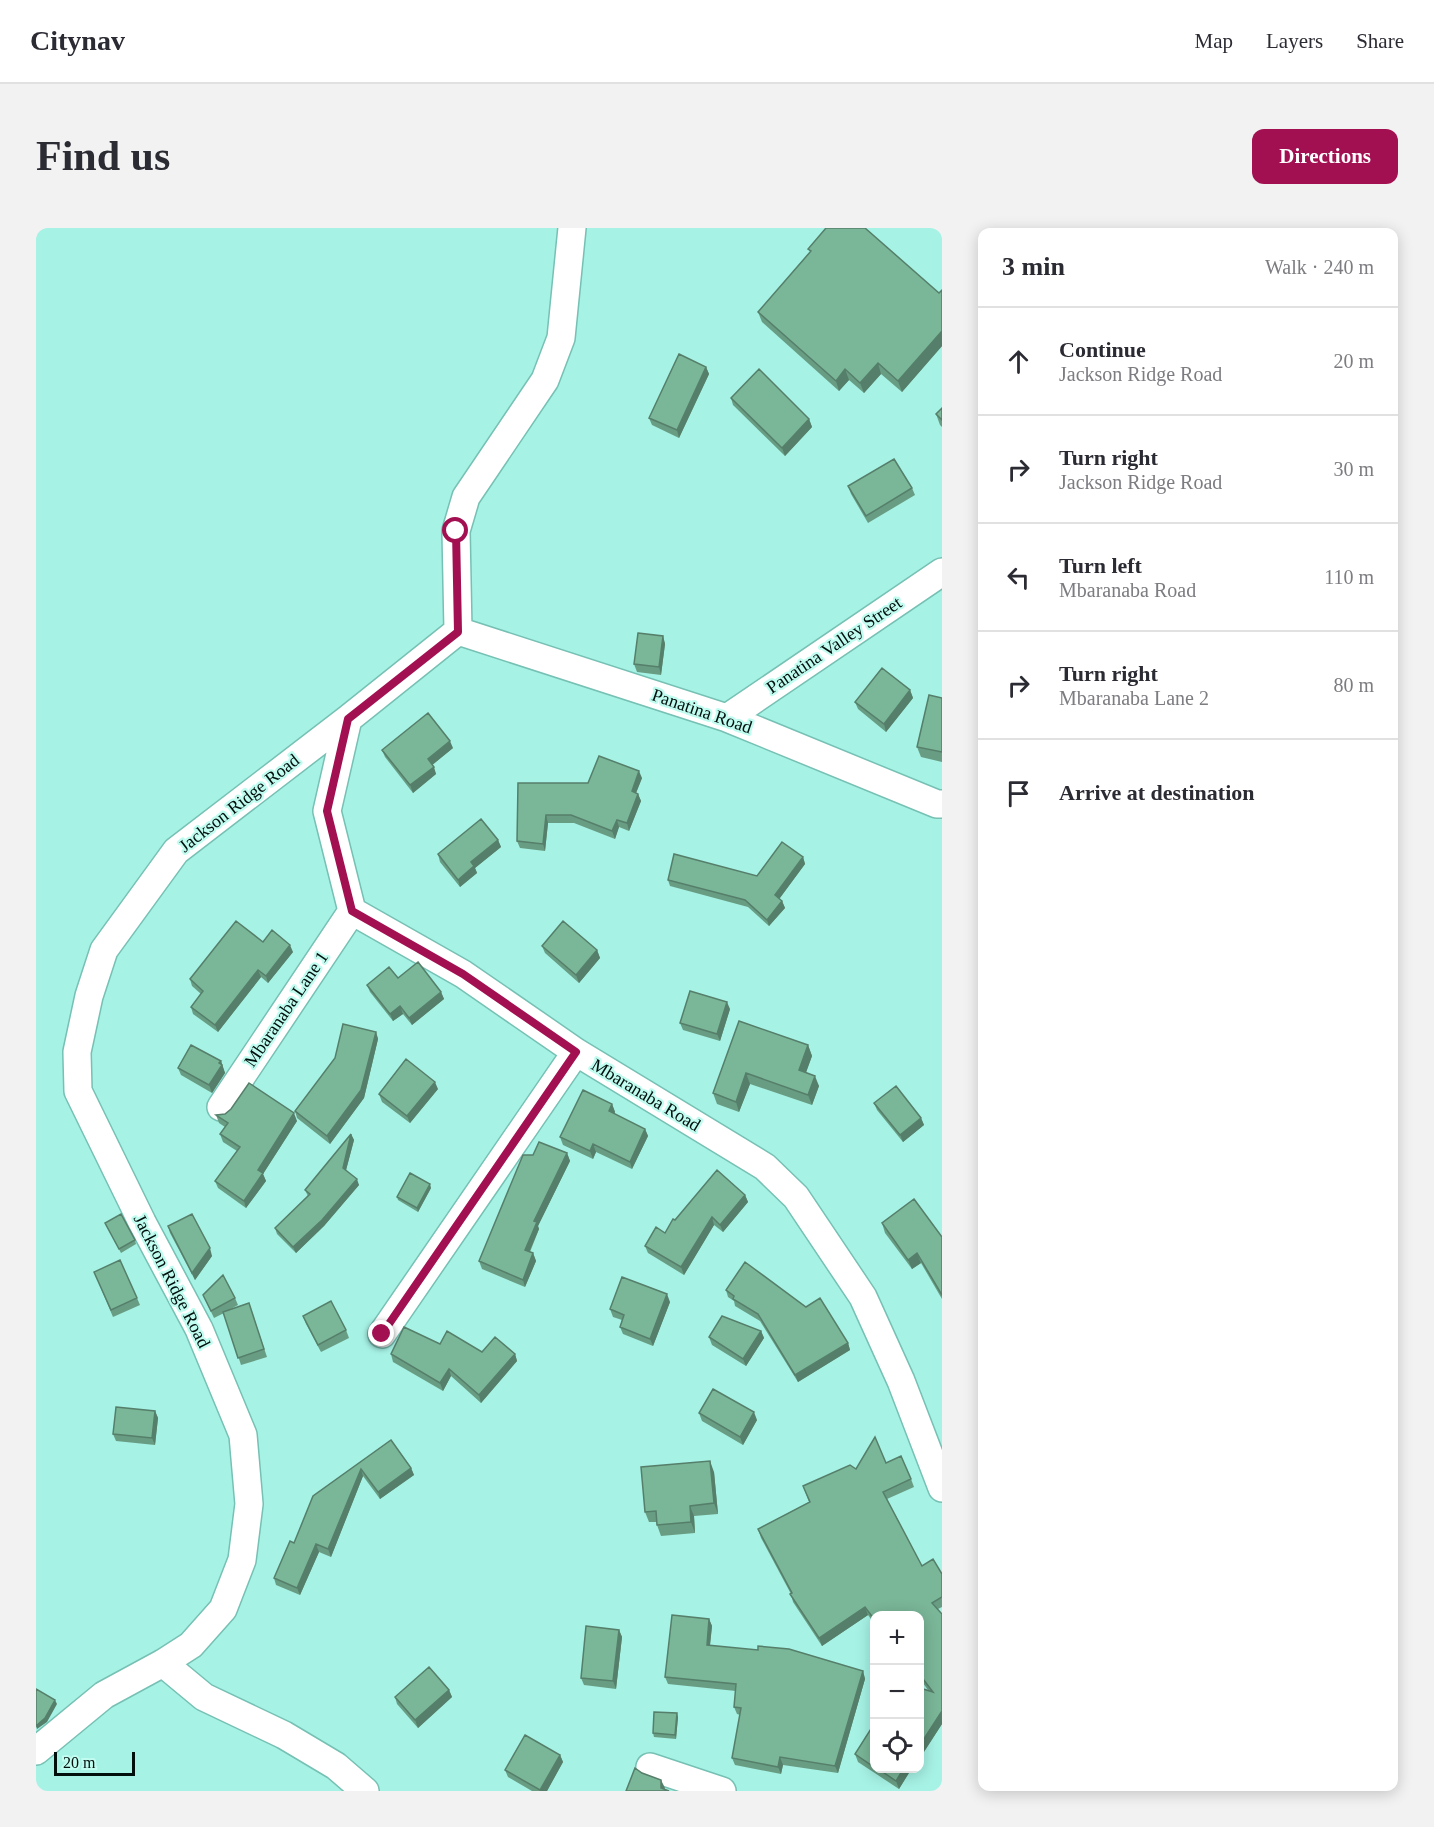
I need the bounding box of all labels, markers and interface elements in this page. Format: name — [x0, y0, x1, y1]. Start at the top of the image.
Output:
text: Citynav — [30, 25, 125, 56]
text: Map — [1195, 29, 1233, 53]
text: Layers — [1266, 29, 1323, 53]
text: Share — [1356, 29, 1404, 53]
button: Directions — [1252, 129, 1398, 184]
text: Find us — [36, 133, 170, 179]
text: 3 min — [1002, 252, 1065, 281]
text: Walk · 240 m — [1265, 256, 1374, 278]
text: Continue — [1059, 337, 1146, 362]
icon: ahead — [1002, 345, 1035, 378]
text: 20 m — [1333, 350, 1374, 372]
text: Jackson Ridge Road — [1059, 363, 1222, 385]
text: Turn right — [1059, 445, 1158, 470]
icon: right — [1002, 453, 1035, 486]
text: 30 m — [1333, 458, 1374, 480]
text: Jackson Ridge Road — [1059, 471, 1222, 493]
route start — [442, 517, 468, 543]
text: Turn left — [1059, 553, 1142, 578]
icon: left — [1002, 561, 1035, 594]
text: 110 m — [1324, 566, 1374, 588]
text: Mbaranaba Road — [1059, 579, 1196, 601]
street label: Panatina Valley Street — [763, 592, 905, 698]
text: Turn right — [1059, 661, 1158, 686]
icon: right — [1002, 669, 1035, 702]
text: 80 m — [1333, 674, 1374, 696]
street label: Panatina Road — [649, 685, 755, 737]
text: Mbaranaba Lane 2 — [1059, 687, 1209, 709]
street label: Jackson Ridge Road — [175, 750, 303, 856]
icon: arrive — [1002, 777, 1035, 810]
text: Arrive at destination — [1059, 780, 1255, 805]
street label: Mbaranaba Lane 1 — [240, 947, 332, 1071]
street label: Mbaranaba Road — [588, 1055, 704, 1135]
street label: Jackson Ridge Road — [130, 1211, 214, 1351]
route end — [368, 1320, 394, 1346]
map controls — [870, 1611, 924, 1773]
button: + — [870, 1611, 924, 1665]
button: − — [870, 1665, 924, 1719]
button: locate — [870, 1719, 924, 1773]
scale bar — [54, 1749, 135, 1776]
text: 20 m — [63, 1754, 95, 1771]

